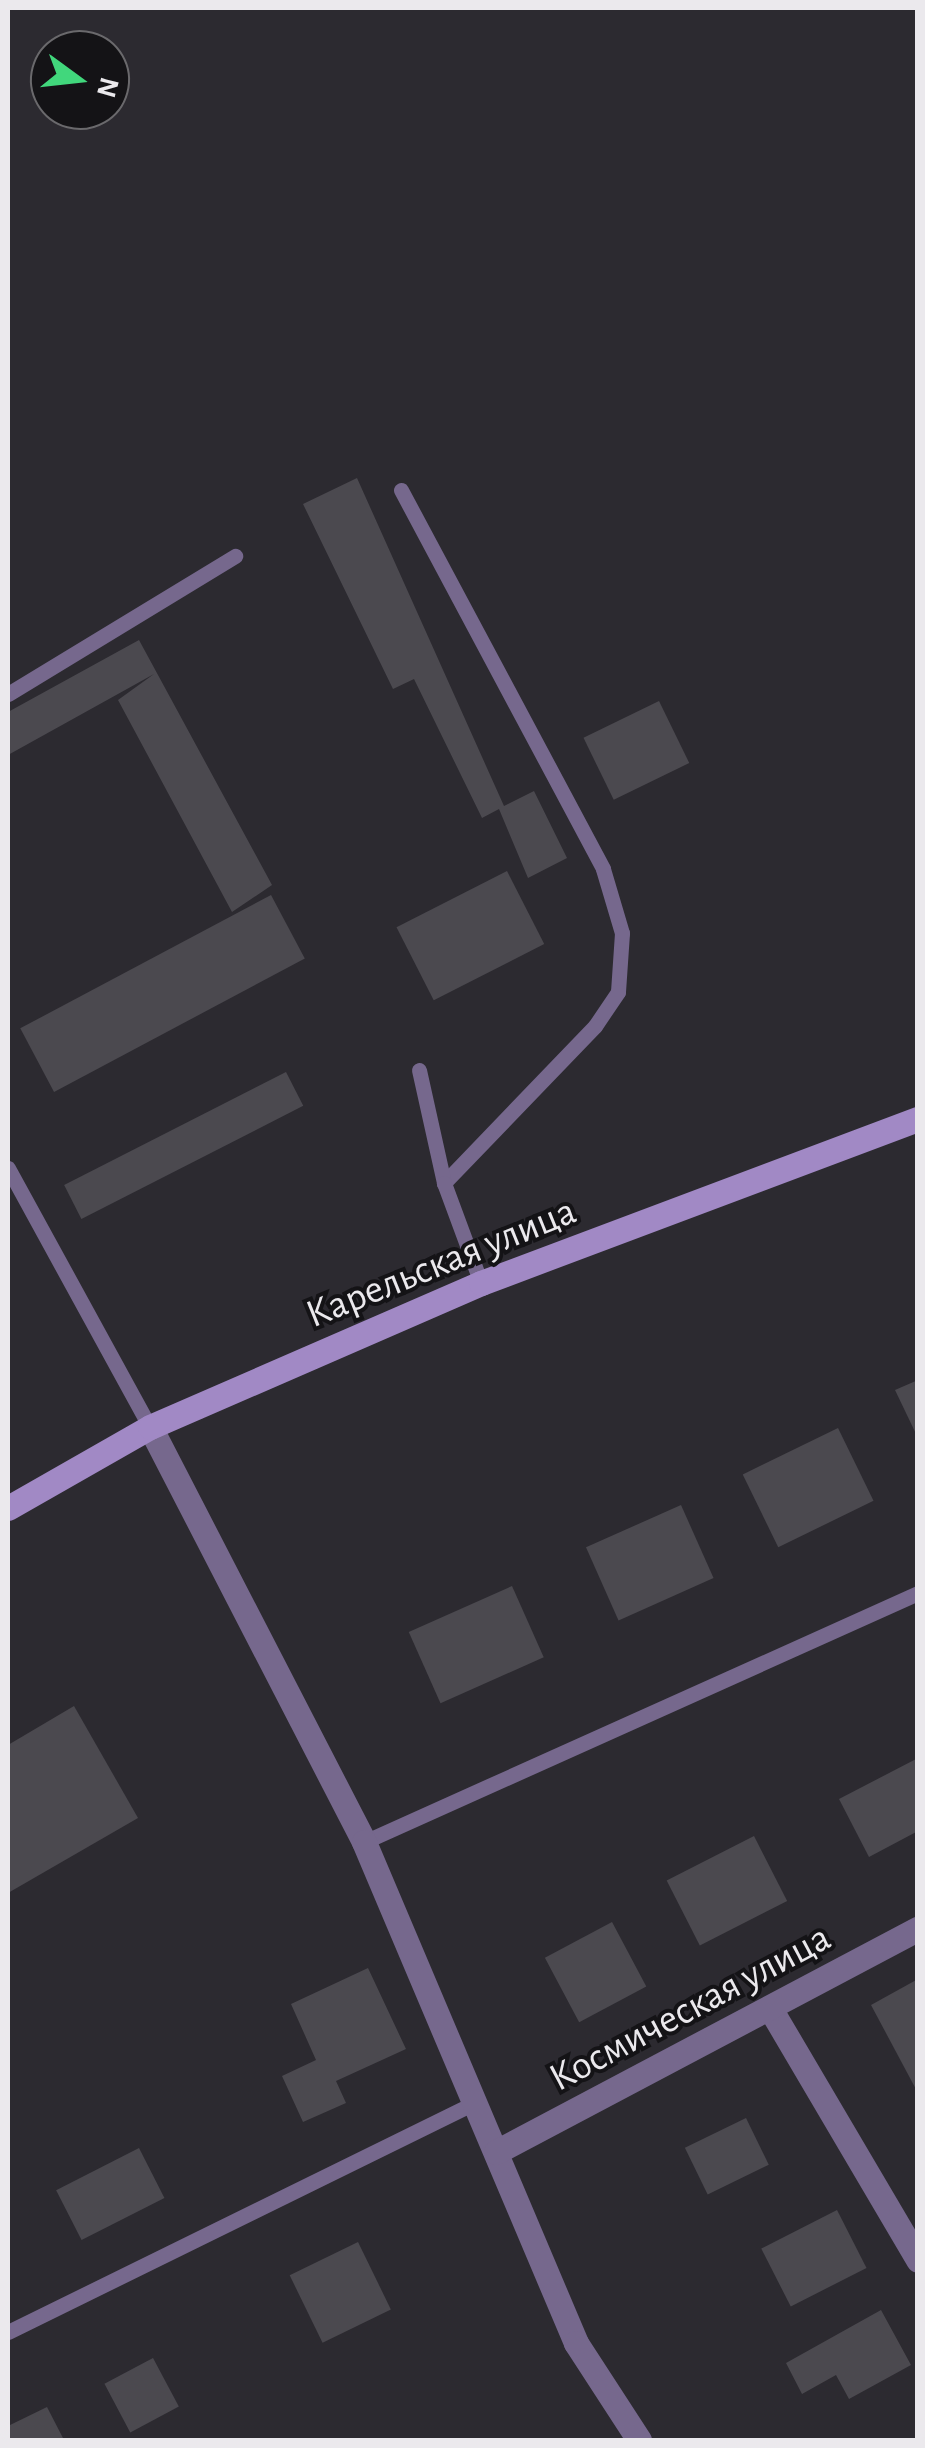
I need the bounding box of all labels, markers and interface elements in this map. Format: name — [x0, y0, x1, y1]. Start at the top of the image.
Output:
north arrow — [30, 30, 130, 130]
text: N — [91, 74, 123, 100]
street label: Карельская улица — [299, 1187, 583, 1339]
street label: Космическая улица — [541, 1914, 839, 2102]

